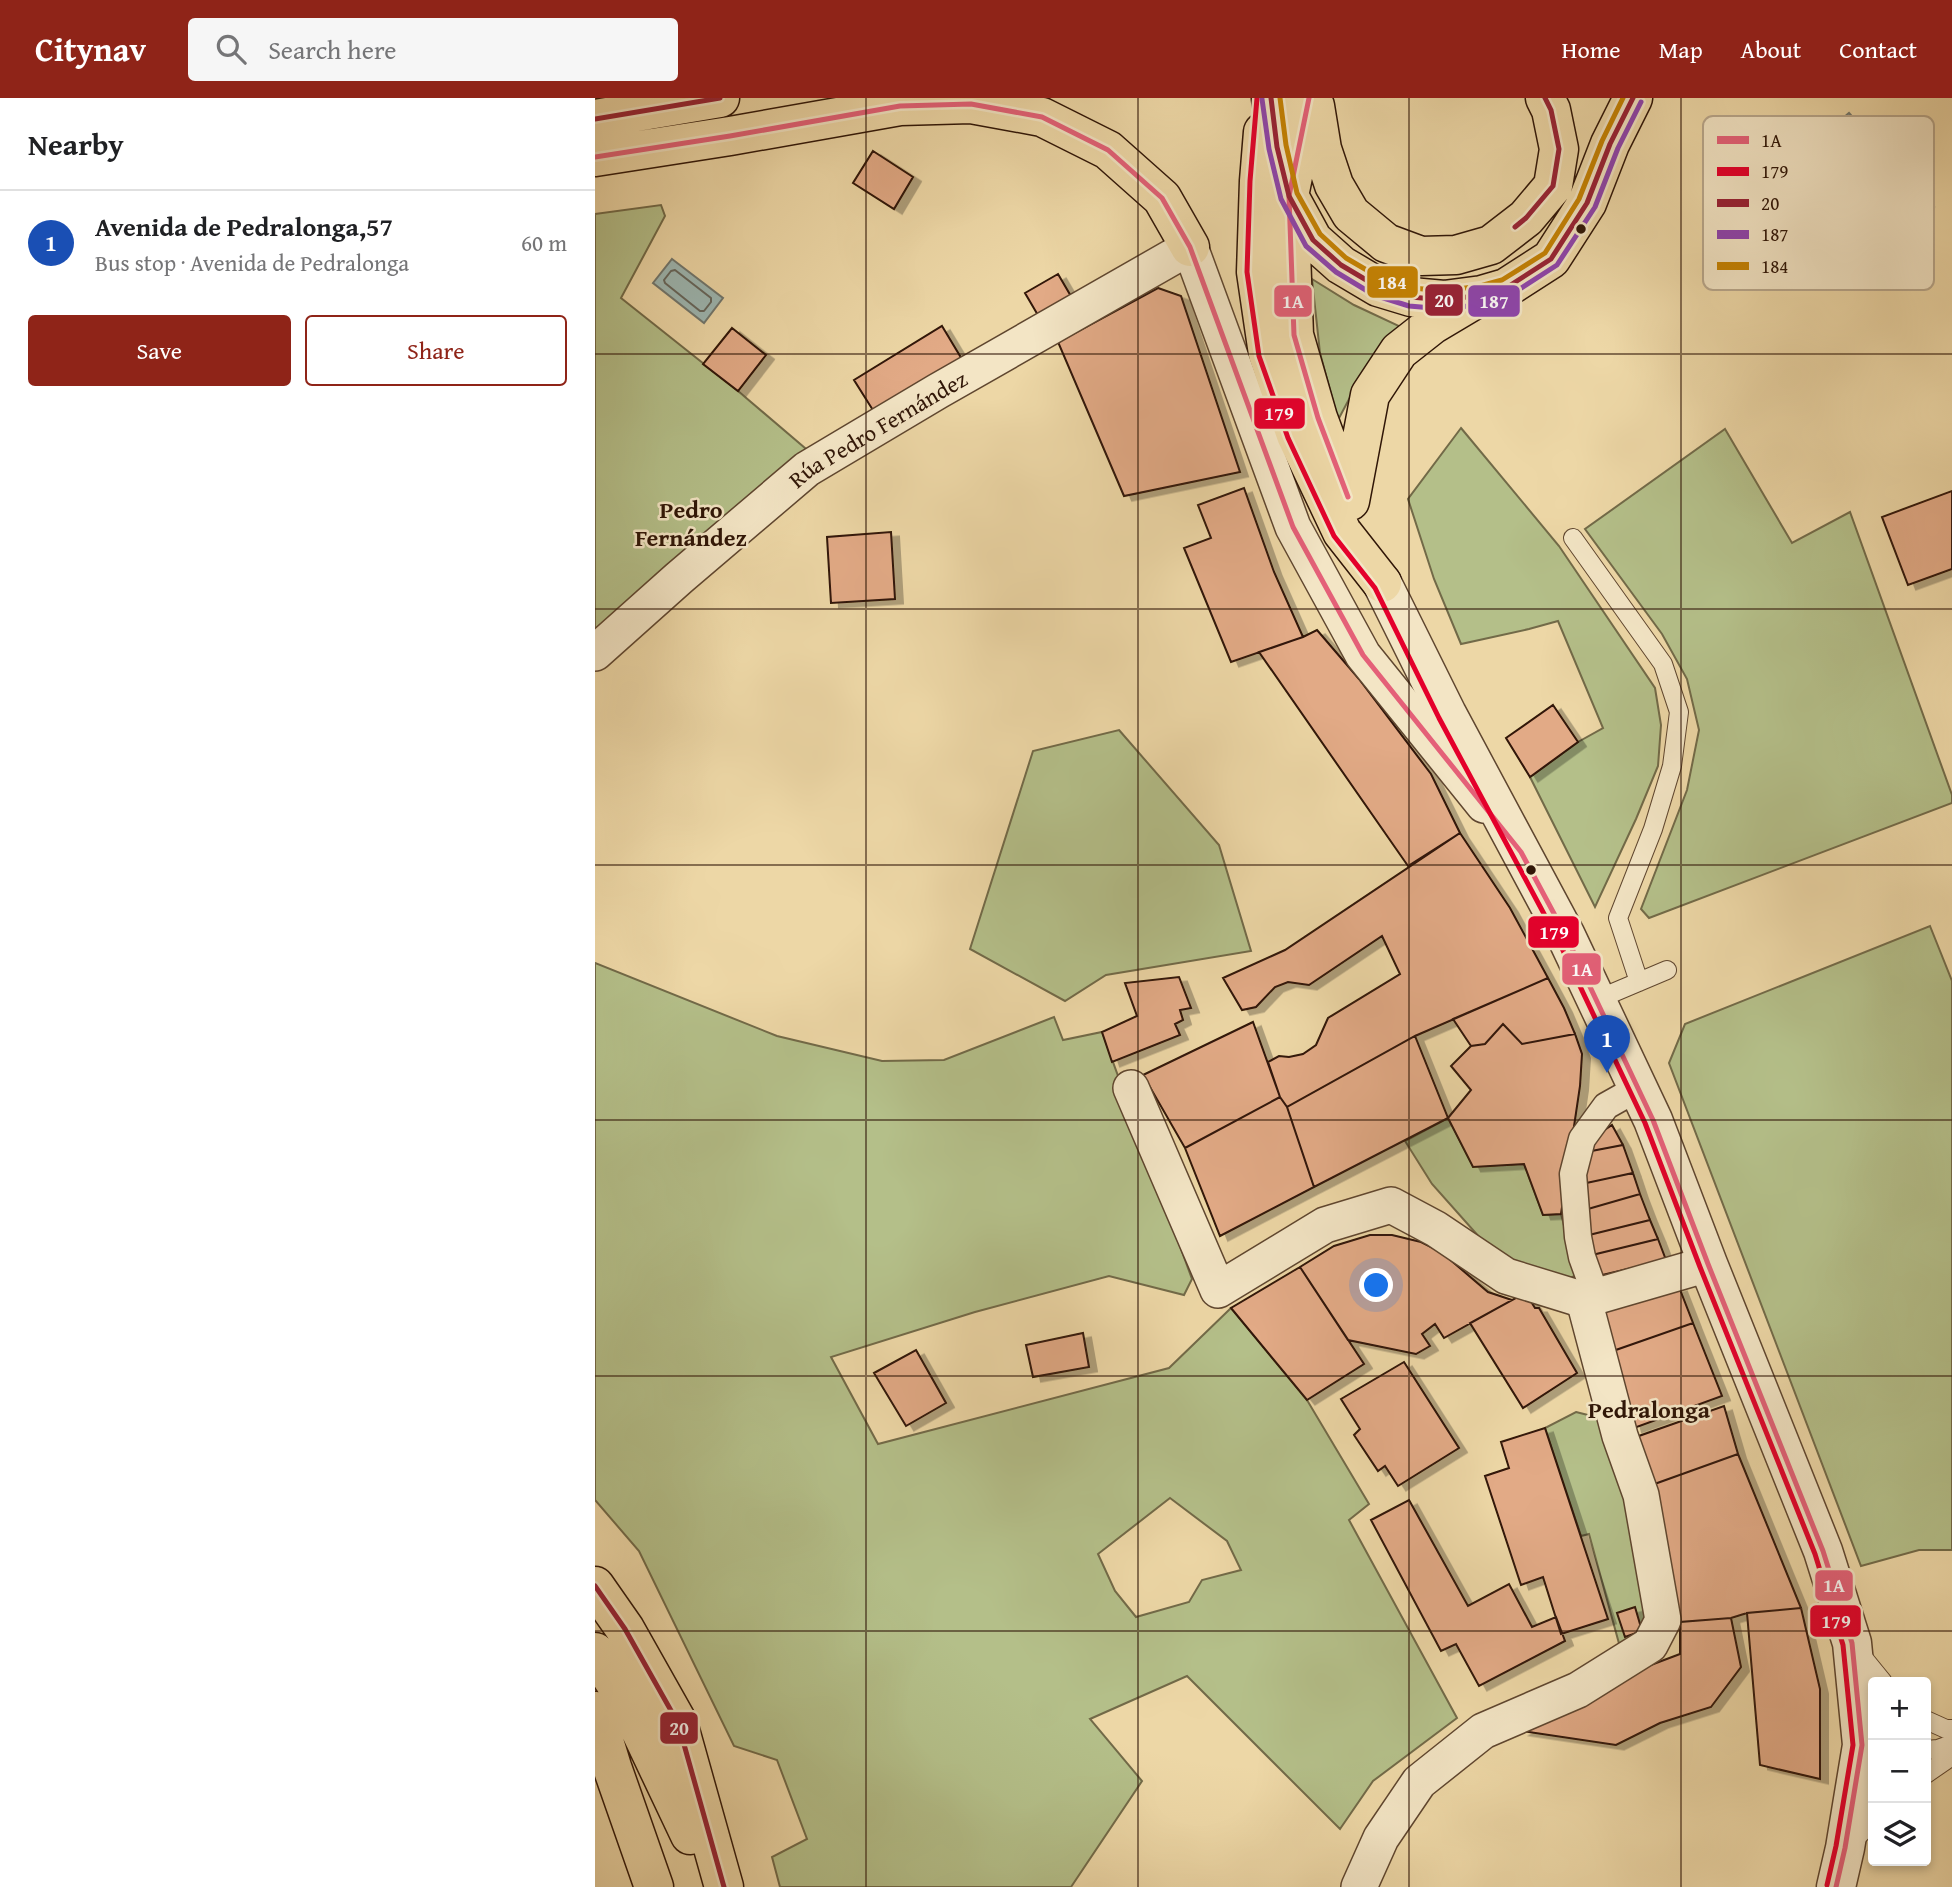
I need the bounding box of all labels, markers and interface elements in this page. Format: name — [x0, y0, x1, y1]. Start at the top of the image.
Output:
search box — [188, 18, 678, 81]
text: Citynav — [35, 25, 146, 73]
icon: search — [212, 30, 250, 68]
text: Search here — [268, 30, 396, 69]
text: Home — [1562, 32, 1621, 67]
text: Map — [1659, 32, 1703, 67]
text: About — [1741, 32, 1801, 67]
text: Contact — [1839, 32, 1917, 67]
legend — [1703, 116, 1934, 290]
text: Nearby — [28, 122, 124, 166]
text: 1A — [1761, 126, 1782, 154]
text: 179 — [1761, 157, 1788, 185]
text: 20 — [1761, 189, 1779, 217]
text: Avenida de Pedralonga,57 — [95, 207, 393, 246]
text: 187 — [1761, 220, 1788, 248]
unlabelled marker — [1574, 222, 1588, 236]
text: 1 — [45, 226, 57, 259]
text: 60 m — [521, 226, 567, 259]
text: Bus stop · Avenida de Pedralonga — [95, 246, 409, 279]
text: 184 — [1761, 252, 1788, 280]
line badge: 184 — [1366, 265, 1419, 299]
text: 184 — [1377, 268, 1407, 296]
line badge: 20 — [1424, 283, 1464, 317]
line badge: 1A — [1273, 284, 1313, 318]
line badge: 187 — [1467, 284, 1521, 318]
text: 20 — [1434, 286, 1454, 314]
text: 1A — [1282, 287, 1304, 315]
text: 187 — [1479, 287, 1509, 315]
button: Save — [28, 315, 291, 386]
button: Share — [305, 315, 567, 386]
street label: Rúa Pedro Fernández — [781, 362, 973, 495]
line badge: 179 — [1253, 397, 1306, 430]
text: 179 — [1264, 399, 1294, 427]
district label: Pedro Fernández — [635, 492, 747, 555]
unlabelled marker — [1524, 863, 1538, 877]
line badge: 179 — [1527, 915, 1580, 949]
text: 179 — [1539, 918, 1569, 946]
line badge: 1A — [1561, 952, 1602, 986]
text: 1A — [1571, 955, 1593, 983]
pin: 1 — [1584, 1015, 1630, 1073]
your location — [1359, 1268, 1393, 1302]
district label: Pedralonga — [1588, 1392, 1711, 1427]
line badge: 1A — [1814, 1569, 1854, 1602]
text: 1A — [1823, 1571, 1845, 1599]
line badge: 179 — [1809, 1604, 1862, 1638]
text: 179 — [1821, 1607, 1851, 1635]
map controls — [1868, 1677, 1931, 1866]
button: + — [1868, 1677, 1931, 1740]
line badge: 20 — [659, 1711, 699, 1745]
text: 20 — [669, 1714, 689, 1742]
button: − — [1868, 1740, 1931, 1803]
button: layers — [1868, 1803, 1931, 1866]

